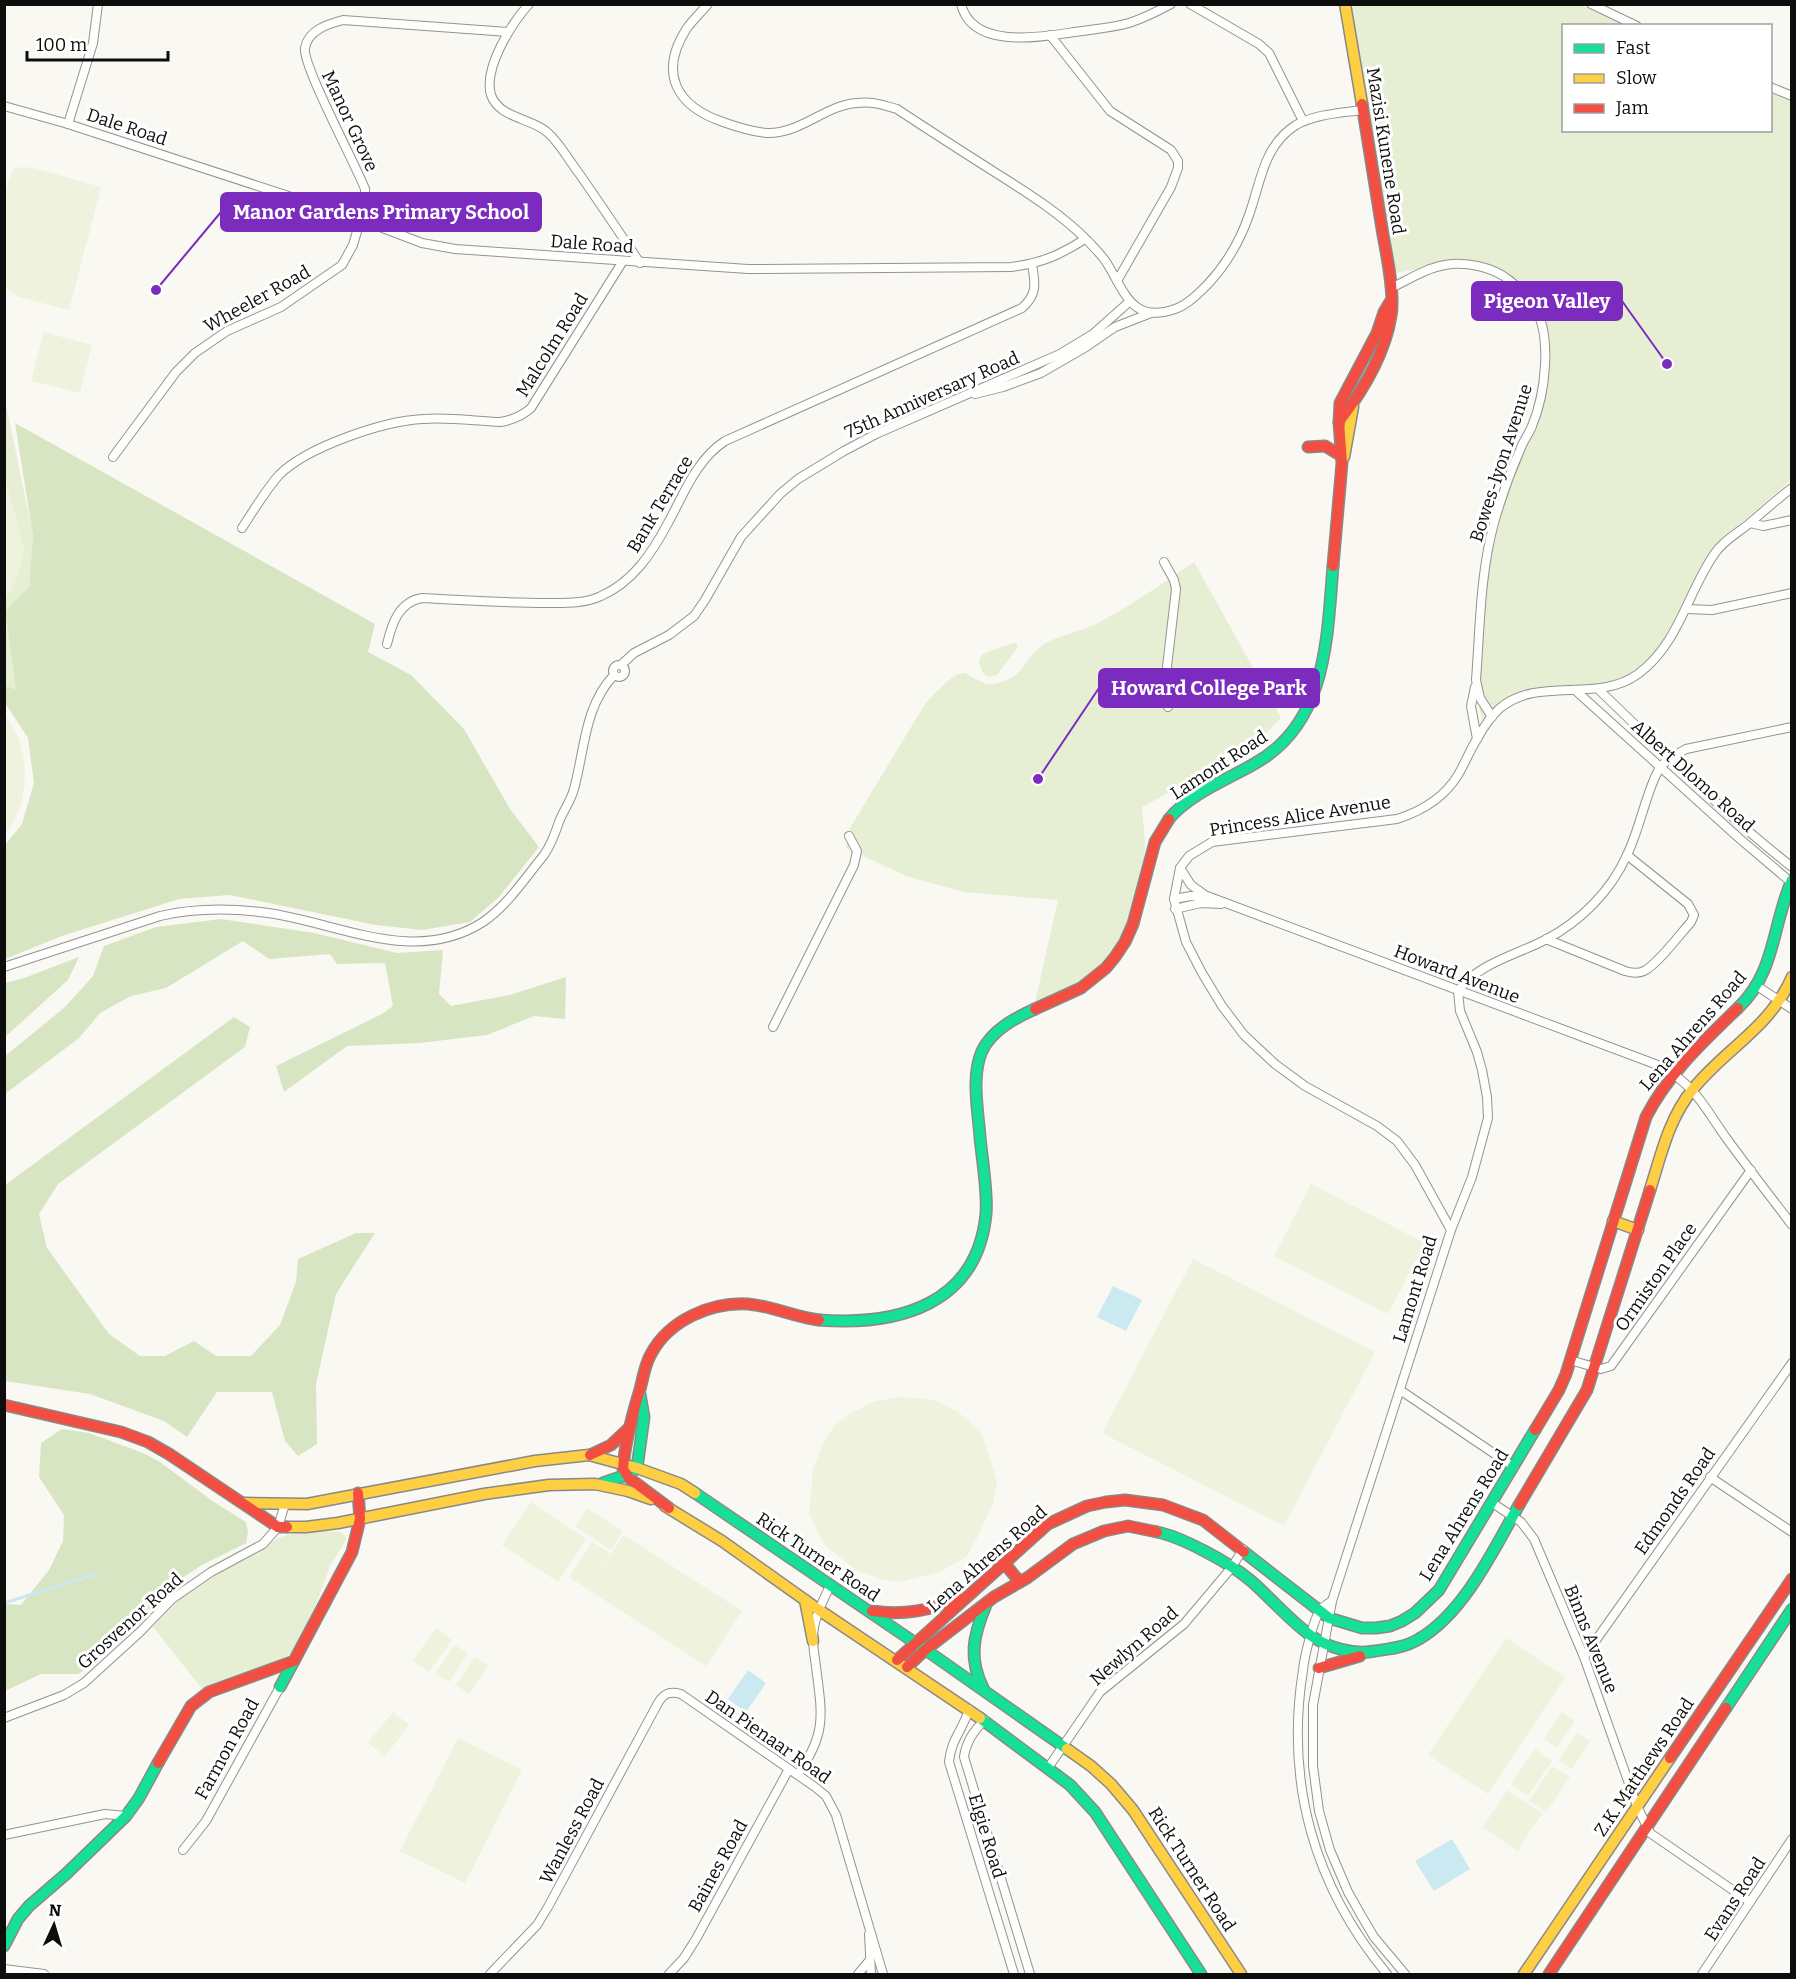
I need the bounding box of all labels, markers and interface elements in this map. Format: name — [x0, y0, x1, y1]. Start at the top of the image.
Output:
scale bar — [27, 24, 168, 62]
legend — [1562, 24, 1772, 132]
text: 100 m — [36, 34, 87, 56]
text: Fast — [1616, 37, 1651, 59]
street label: Mazisi Kunene Road — [1362, 66, 1410, 236]
street label: Manor Grove — [317, 67, 383, 175]
text: Slow — [1616, 67, 1657, 89]
text: Jam — [1615, 97, 1649, 119]
street label: Dale Road — [84, 104, 170, 150]
callout: Manor Gardens Primary School — [221, 193, 541, 231]
text: Manor Gardens Primary School — [233, 200, 529, 224]
street label: Dale Road — [550, 230, 635, 258]
street label: Wheeler Road — [200, 261, 314, 337]
callout: Pigeon Valley — [1472, 282, 1622, 320]
street label: Malcolm Road — [511, 289, 593, 401]
text: Pigeon Valley — [1484, 289, 1611, 313]
street label: 75th Anniversary Road — [841, 346, 1023, 443]
street label: Bowes-lyon Avenue — [1465, 381, 1537, 545]
street label: Bank Terrace — [622, 451, 698, 557]
callout: Howard College Park — [1099, 669, 1319, 707]
text: Howard College Park — [1111, 676, 1307, 700]
street label: Albert Dlomo Road — [1627, 715, 1759, 837]
street label: Lamont Road — [1166, 725, 1272, 804]
street label: Princess Alice Avenue — [1208, 791, 1392, 841]
street label: Howard Avenue — [1391, 940, 1523, 1008]
street label: Lena Ahrens Road — [1635, 966, 1751, 1095]
street label: Ormiston Place — [1610, 1218, 1702, 1336]
street label: Lamont Road — [1388, 1232, 1442, 1345]
street label: Edmonds Road — [1630, 1443, 1720, 1559]
street label: Lena Ahrens Road — [1415, 1445, 1514, 1585]
street label: Lena Ahrens Road — [923, 1501, 1052, 1617]
street label: Rick Turner Road — [752, 1508, 884, 1607]
street label: Grosvenor Road — [73, 1568, 187, 1674]
street label: Binns Avenue — [1559, 1582, 1623, 1696]
street label: Newlyn Road — [1086, 1602, 1183, 1690]
street label: Dan Pienaar Road — [701, 1686, 835, 1789]
street label: Z.K. Matthews Road — [1589, 1693, 1699, 1840]
street label: Farmon Road — [190, 1694, 264, 1803]
street label: Wanless Road — [535, 1774, 609, 1888]
street label: Elgie Road — [964, 1791, 1010, 1881]
street label: Rick Turner Road — [1144, 1803, 1241, 1936]
street label: Baines Road — [684, 1816, 753, 1916]
street label: Evans Road — [1700, 1853, 1770, 1945]
north arrow — [24, 1895, 84, 1955]
text: N — [48, 1901, 62, 1920]

